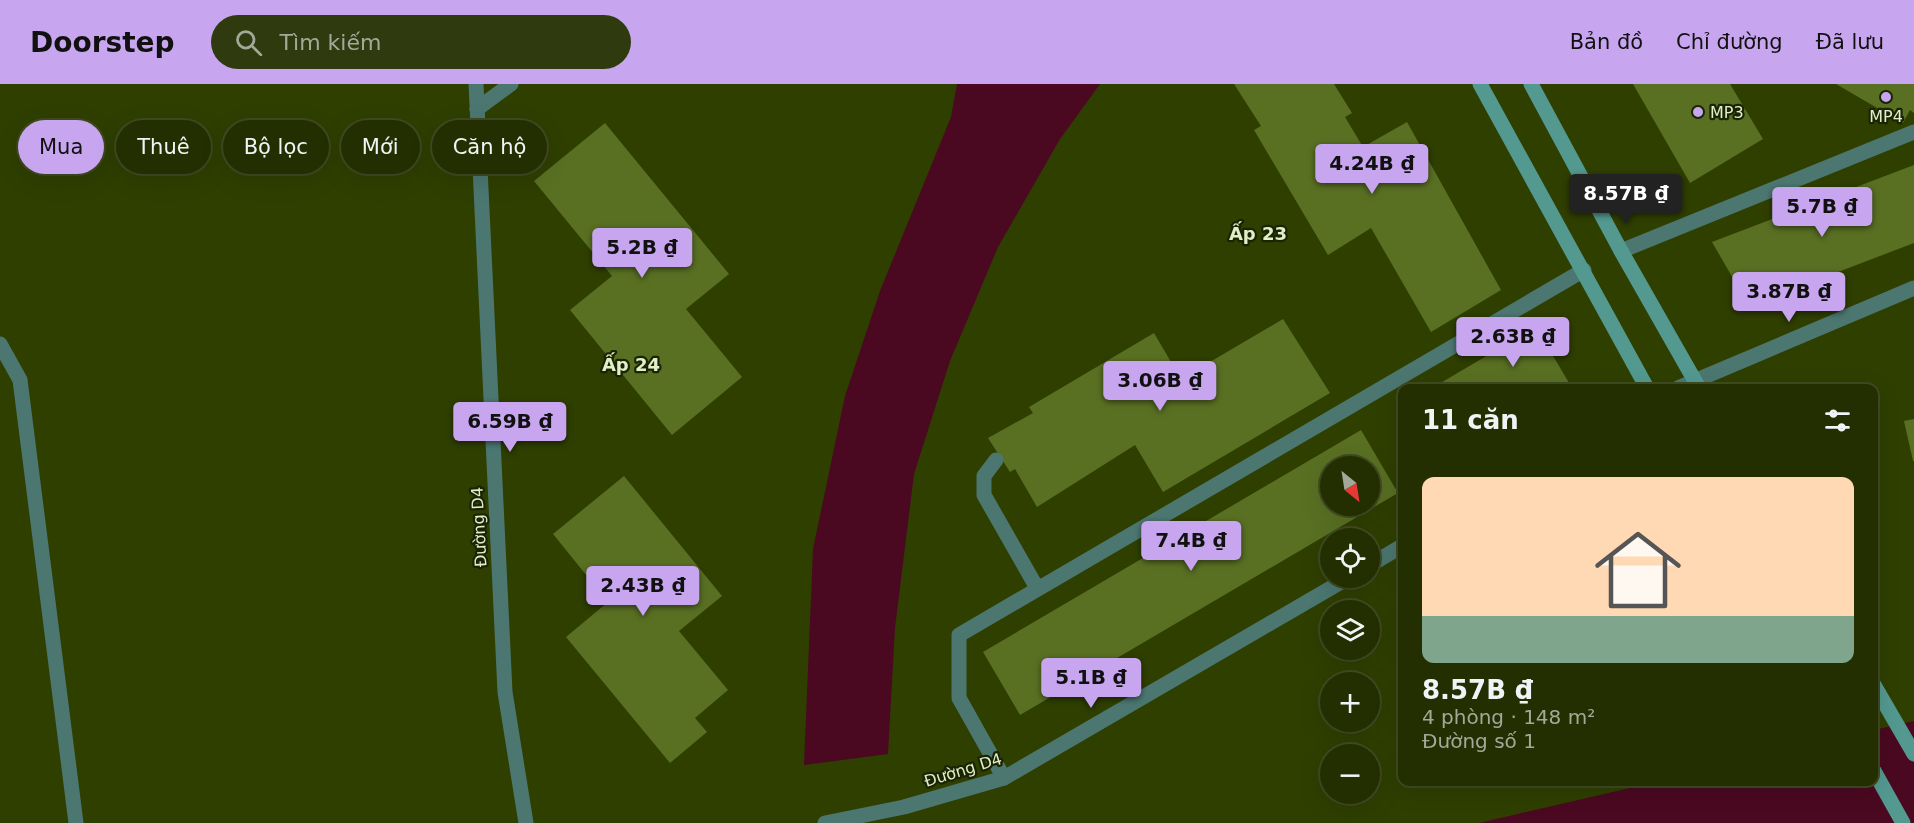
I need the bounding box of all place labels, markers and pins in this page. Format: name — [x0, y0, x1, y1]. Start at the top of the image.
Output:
marker: MP4 — [1879, 90, 1893, 104]
place label: MP3 — [1710, 103, 1744, 122]
marker: MP3 — [1691, 105, 1705, 119]
place label: MP4 — [1869, 107, 1903, 126]
pin: 4.24B ₫ — [1317, 144, 1427, 195]
pin: 8.57B ₫ — [1571, 174, 1681, 225]
pin: 5.7B ₫ — [1773, 187, 1871, 238]
pin: 5.2B ₫ — [593, 228, 691, 279]
pin: 3.87B ₫ — [1734, 272, 1844, 323]
pin: 2.63B ₫ — [1458, 317, 1568, 368]
pin: 3.06B ₫ — [1105, 361, 1215, 412]
pin: 6.59B ₫ — [455, 402, 565, 453]
pin: 7.4B ₫ — [1142, 521, 1240, 572]
pin: 2.43B ₫ — [588, 566, 698, 617]
pin: 5.1B ₫ — [1042, 658, 1140, 709]

